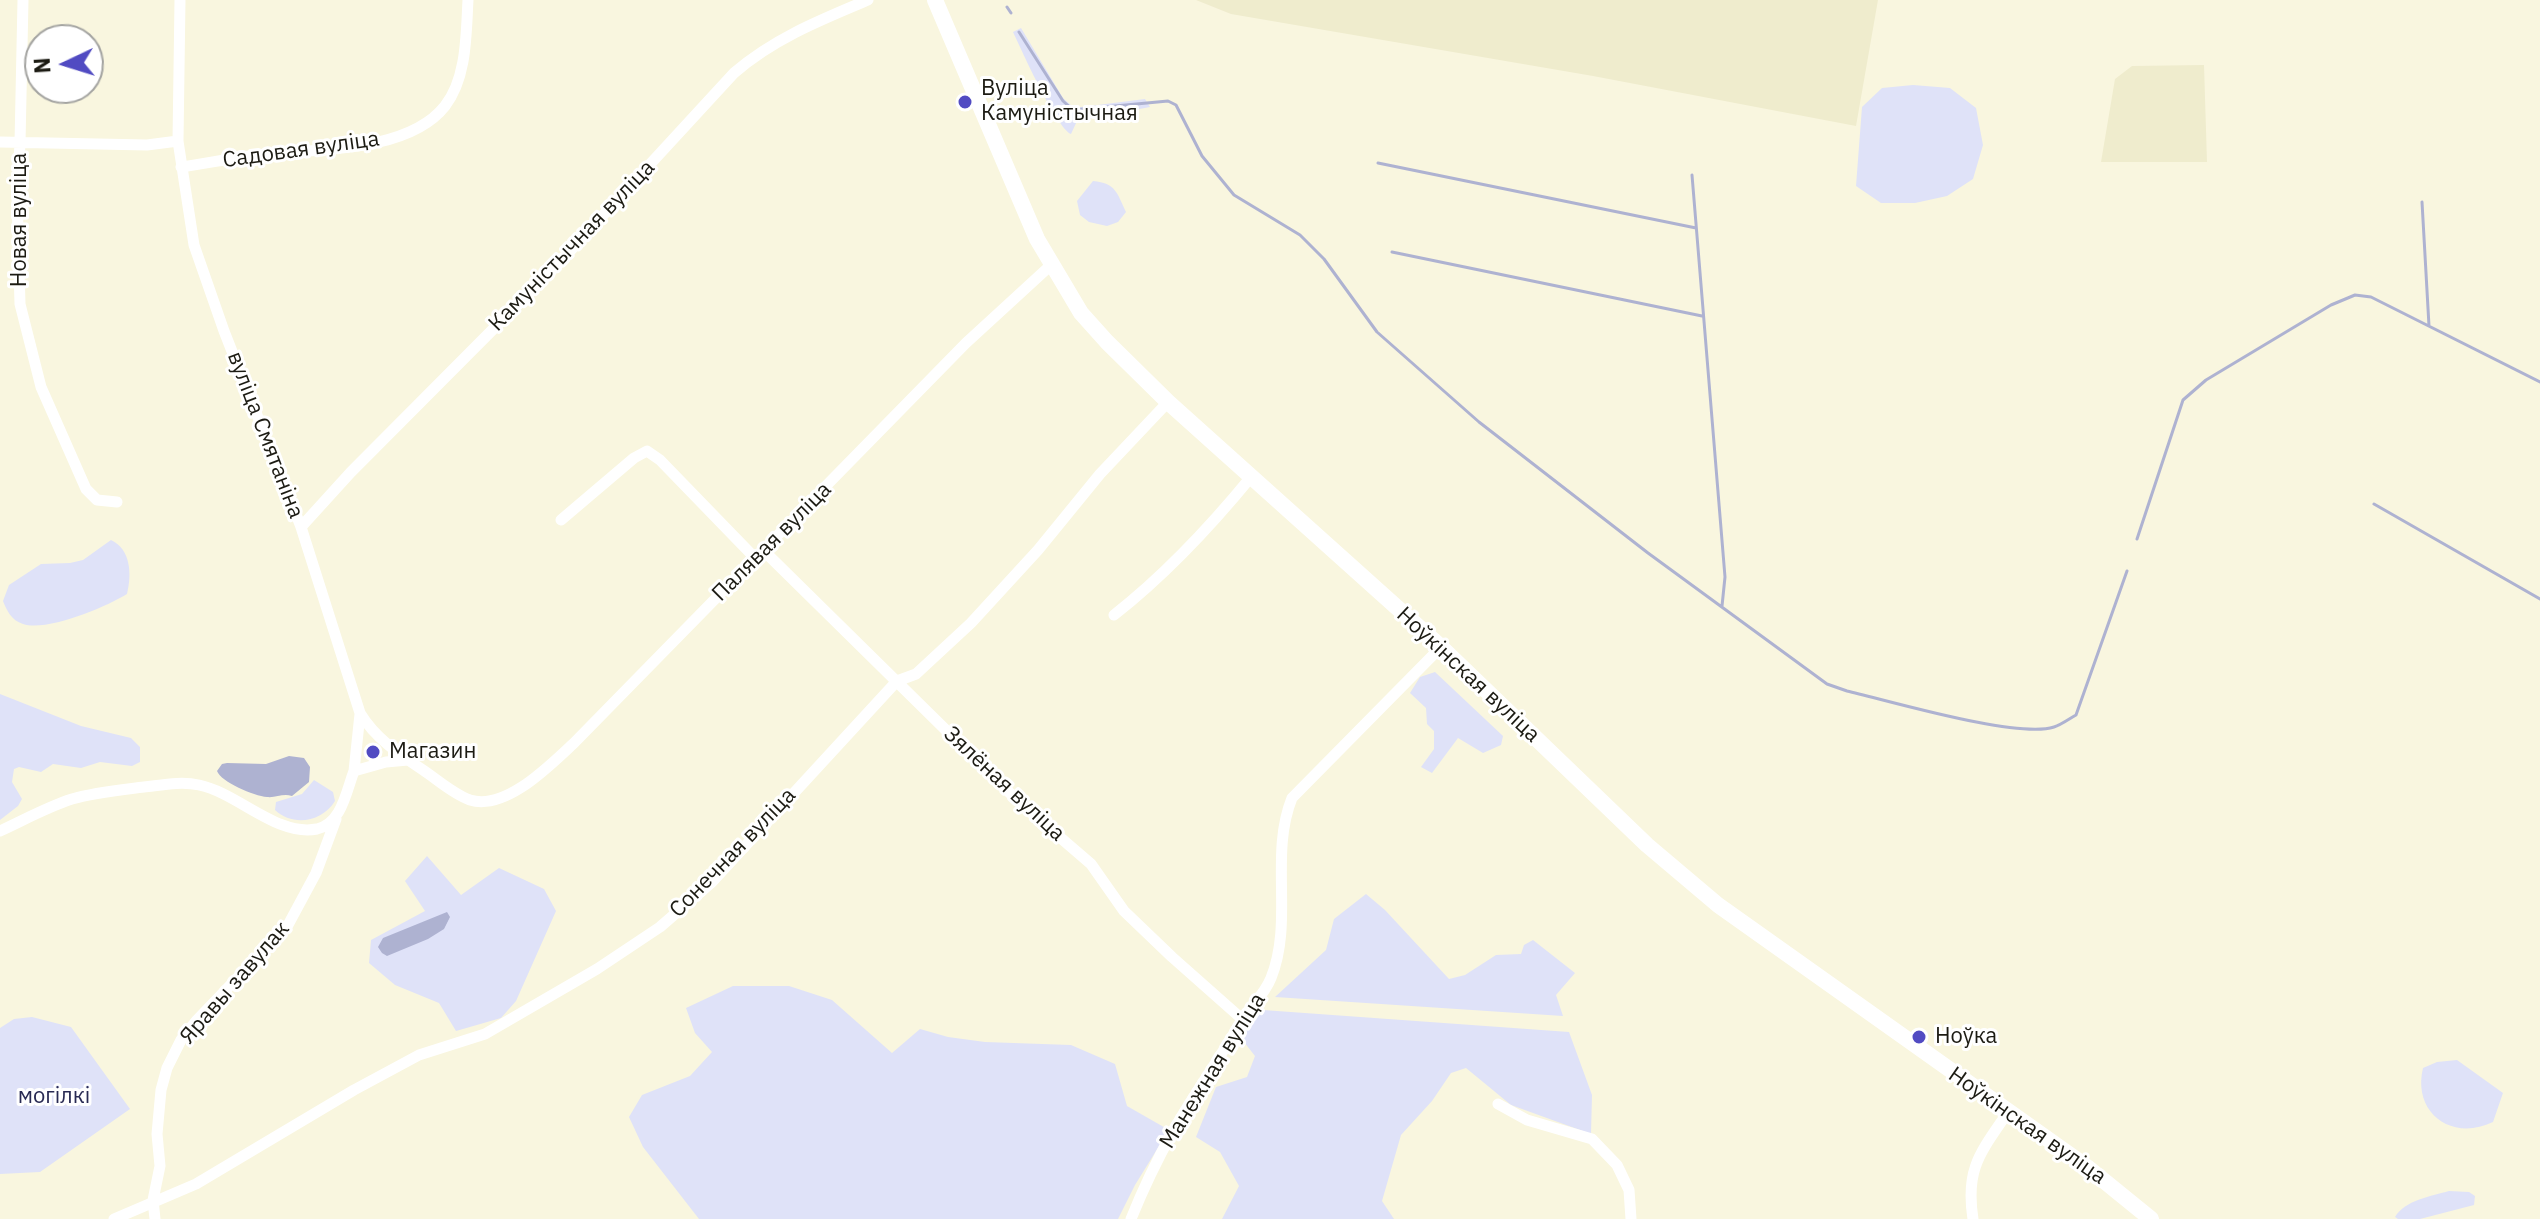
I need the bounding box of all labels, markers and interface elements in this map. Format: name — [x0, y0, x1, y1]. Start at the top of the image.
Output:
north arrow — [24, 24, 104, 104]
text: N — [27, 57, 57, 75]
place label: Вуліца Камуністычная — [981, 76, 1138, 128]
marker: Вуліца Камуністычная — [956, 93, 974, 111]
street label: Садовая вуліца — [221, 126, 381, 174]
street label: Новая вуліца — [7, 153, 33, 287]
street label: Камуністычная вуліца — [483, 155, 661, 337]
street label: вуліца Смятаніна — [221, 348, 309, 522]
street label: Палявая вуліца — [707, 477, 837, 607]
street label: Ноўкінская вуліца — [1391, 602, 1545, 748]
street label: Зялёная вуліца — [938, 721, 1070, 847]
place label: Магазин — [389, 739, 476, 765]
marker: Магазин — [364, 743, 382, 761]
street label: Сонечная вуліца — [664, 783, 802, 923]
street label: Яравы завулак — [175, 916, 295, 1050]
street label: Манежная вуліца — [1155, 988, 1271, 1154]
place label: Ноўка — [1935, 1024, 1997, 1050]
marker: Ноўка — [1910, 1028, 1928, 1046]
street label: Ноўкінская вуліца — [1943, 1062, 2111, 1190]
park label: могілкі — [18, 1084, 90, 1110]

